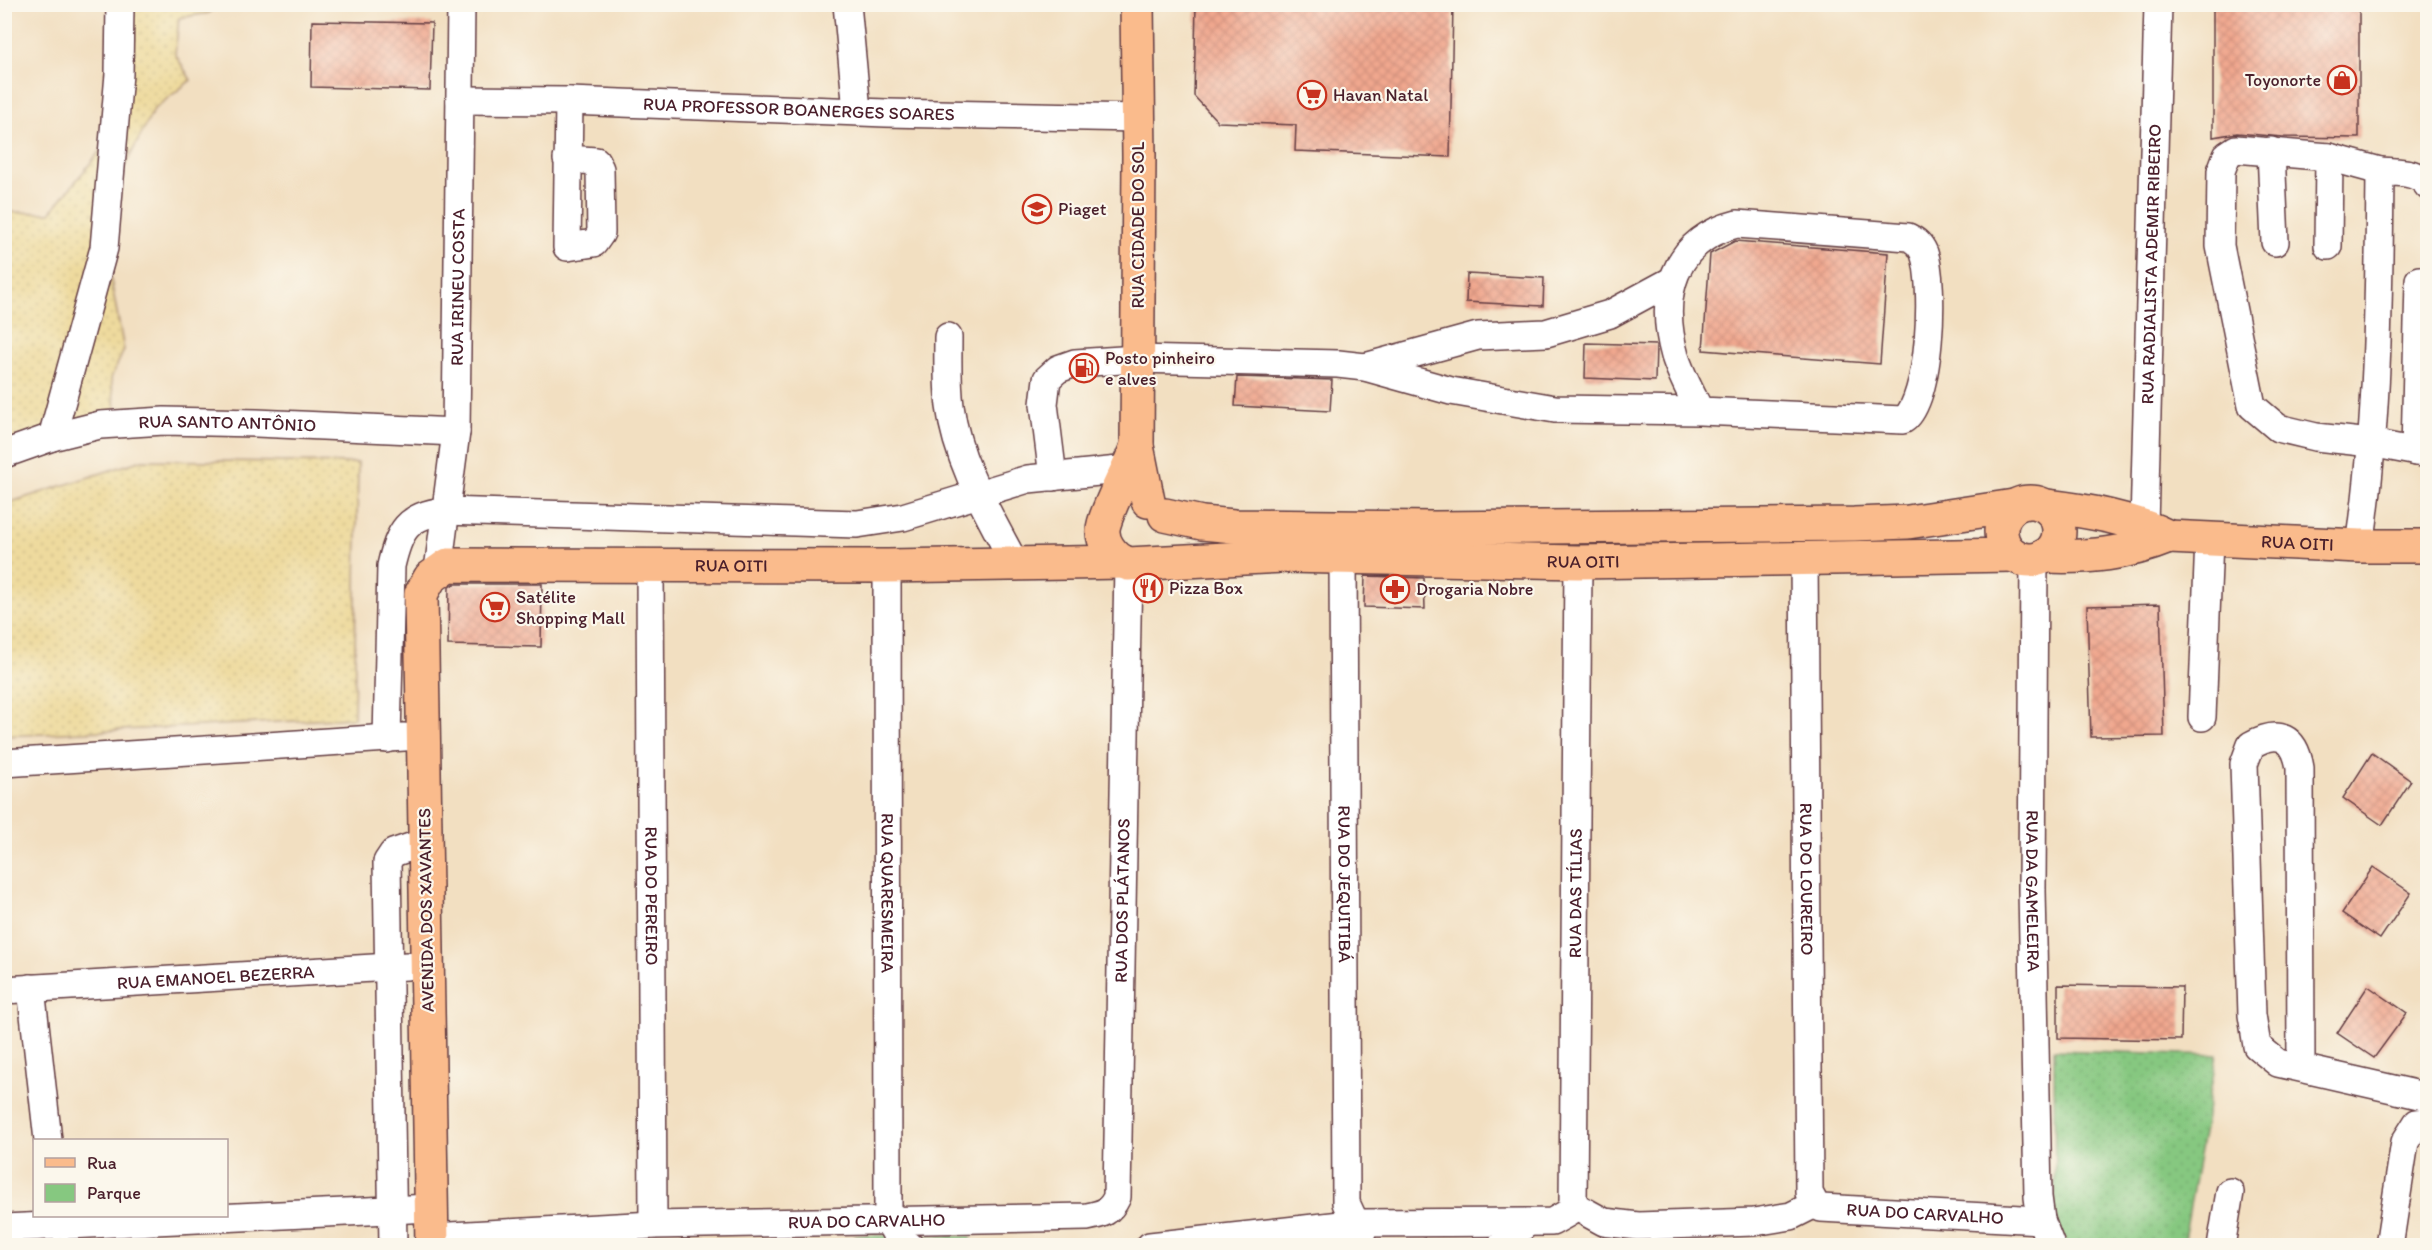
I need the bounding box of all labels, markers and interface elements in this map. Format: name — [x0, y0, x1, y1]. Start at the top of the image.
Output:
shop icon: Toyonorte — [2326, 64, 2358, 96]
place label: Toyonorte — [2245, 69, 2321, 91]
supermarket icon: Havan Natal — [1296, 79, 1328, 111]
place label: Havan Natal — [1333, 84, 1428, 106]
street label: RUA PROFESSOR BOANERGES SOARES — [643, 93, 955, 125]
street label: RUA RADIALISTA ADEMIR RIBEIRO — [2136, 124, 2166, 405]
street label: RUA CIDADE DO SOL — [1127, 142, 1149, 308]
school or university icon: Piaget — [1021, 193, 1053, 225]
place label: Piaget — [1058, 198, 1107, 220]
street label: RUA IRINEU COSTA — [446, 208, 470, 366]
place label: Posto pinheiro e alves — [1105, 347, 1215, 390]
fuel station icon: Posto pinheiro e alves — [1068, 352, 1100, 384]
street label: RUA SANTO ANTÔNIO — [138, 410, 317, 437]
street label: RUA OITI — [2260, 530, 2334, 556]
street label: RUA OITI — [1547, 550, 1620, 573]
street label: RUA OITI — [695, 555, 768, 577]
restaurant icon: Pizza Box — [1132, 572, 1164, 604]
pharmacy icon: Drogaria Nobre — [1379, 573, 1411, 605]
place label: Pizza Box — [1169, 577, 1243, 599]
place label: Drogaria Nobre — [1416, 578, 1534, 600]
place label: Satélite Shopping Mall — [516, 586, 625, 629]
supermarket icon: Satélite Shopping Mall — [479, 591, 511, 623]
street label: RUA DO LOUREIRO — [1795, 803, 1818, 955]
street label: RUA DO JEQUITIBÁ — [1333, 805, 1356, 963]
street label: AVENIDA DOS XAVANTES — [413, 808, 439, 1012]
street label: RUA DA GAMELEIRA — [2021, 810, 2045, 973]
street label: RUA QUARESMEIRA — [876, 813, 899, 974]
street label: RUA DOS PLÁTANOS — [1110, 818, 1135, 983]
street label: RUA DO PEREIRO — [640, 826, 663, 966]
street label: RUA DAS TÍLIAS — [1564, 828, 1587, 958]
street label: RUA EMANOEL BEZERRA — [116, 961, 316, 994]
legend — [33, 1139, 228, 1217]
text: Rua — [87, 1152, 117, 1174]
text: Parque — [87, 1182, 141, 1204]
street label: RUA DO CARVALHO — [1846, 1198, 2004, 1229]
street label: RUA DO CARVALHO — [788, 1209, 946, 1234]

